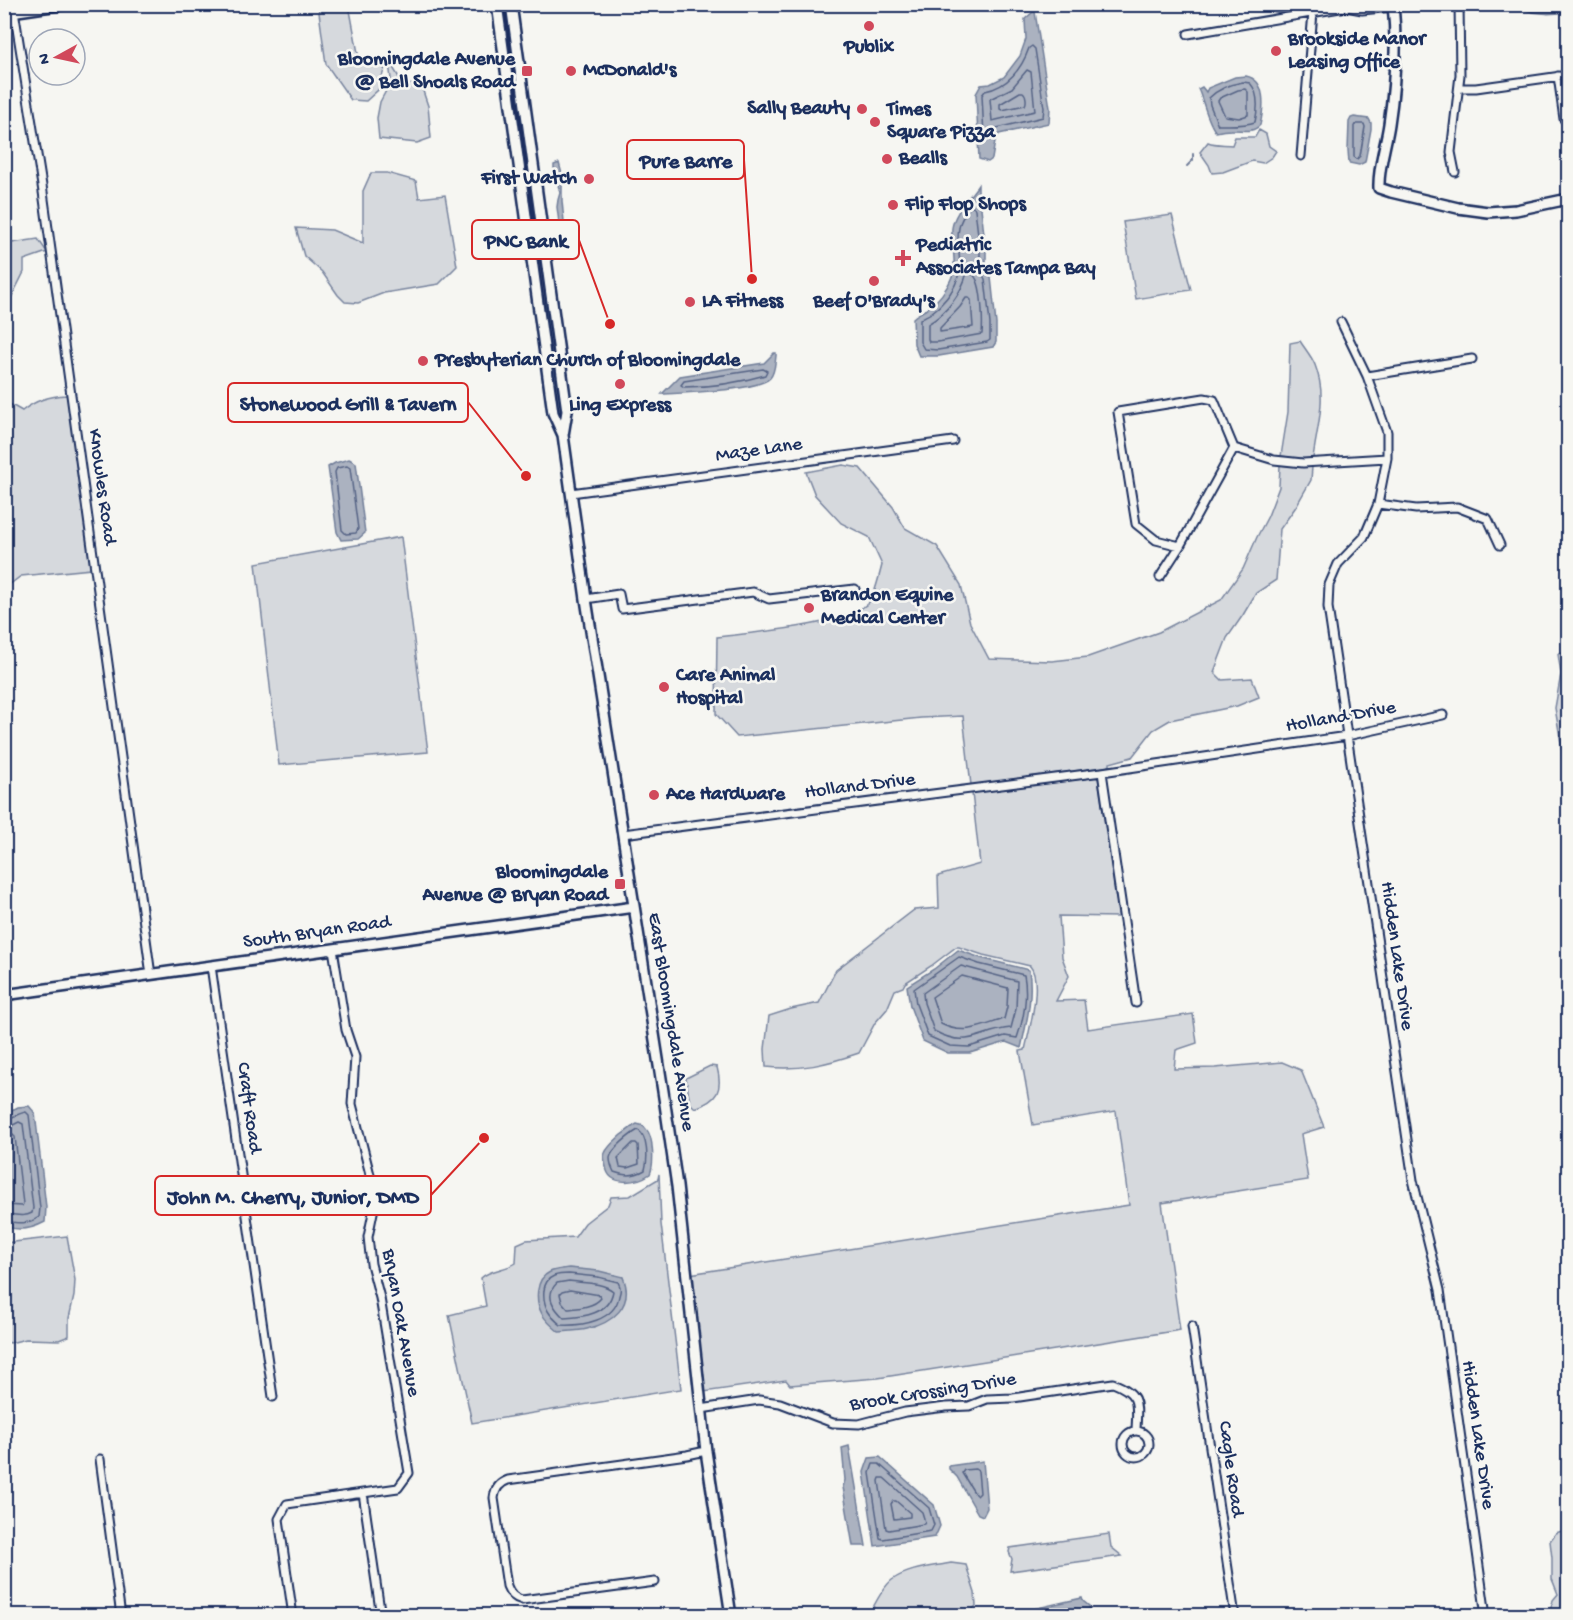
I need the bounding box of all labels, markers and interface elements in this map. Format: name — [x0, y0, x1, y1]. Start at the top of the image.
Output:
marker: Publix — [862, 19, 876, 33]
north arrow — [27, 27, 87, 87]
place label: Brookside Manor Leasing Office — [1287, 29, 1427, 75]
place label: Publix — [843, 37, 895, 60]
marker: Brookside Manor Leasing Office — [1269, 44, 1283, 58]
place label: Bloomingdale Avenue @ Bell Shoals Road — [337, 49, 517, 95]
text: N — [35, 52, 56, 65]
place label: McDonald's — [583, 60, 678, 83]
marker: Bloomingdale Avenue @ Bell Shoals Road — [520, 64, 534, 78]
marker: McDonald's — [564, 64, 578, 78]
place label: Sally Beauty — [747, 98, 850, 121]
place label: Times Square Pizza — [885, 99, 996, 145]
marker: Sally Beauty — [855, 102, 869, 116]
marker: Times Square Pizza — [868, 115, 882, 129]
callout: Pure Barre — [627, 140, 744, 179]
place label: Bealls — [898, 148, 948, 171]
text: Pure Barre — [639, 151, 734, 176]
marker: Bealls — [880, 152, 894, 166]
place label: First Watch — [480, 168, 577, 191]
marker: First Watch — [582, 172, 596, 186]
place label: Flip Flop Shops — [904, 194, 1027, 217]
marker: Flip Flop Shops — [886, 198, 900, 212]
callout: PNC Bank — [472, 220, 579, 259]
text: PNC Bank — [483, 231, 570, 256]
place label: Pediatric Associates Tampa Bay — [915, 235, 1096, 281]
marker: Pediatric Associates Tampa Bay — [894, 249, 912, 267]
marker: Beef O'Brady's — [867, 274, 881, 288]
place label: LA Fitness — [702, 291, 785, 314]
place label: Beef O'Brady's — [812, 291, 936, 314]
marker: LA Fitness — [683, 295, 697, 309]
place label: Presbyterian Church of Bloomingdale — [434, 350, 741, 373]
marker: Presbyterian Church of Bloomingdale — [416, 354, 430, 368]
marker: Ling Express — [613, 377, 627, 391]
callout: Stonewood Grill & Tavern — [228, 383, 468, 422]
text: Stonewood Grill & Tavern — [240, 394, 457, 419]
place label: Ling Express — [569, 395, 673, 418]
street label: Knowles Road — [81, 428, 121, 549]
street label: Maze Lane — [714, 433, 804, 468]
place label: Brandon Equine Medical Center — [820, 585, 954, 631]
marker: Brandon Equine Medical Center — [802, 601, 816, 615]
place label: Care Animal Hospital — [675, 665, 776, 711]
marker: Care Animal Hospital — [657, 680, 671, 694]
street label: Holland Drive — [1284, 697, 1398, 739]
street label: Holland Drive — [803, 769, 917, 805]
place label: Ace Hardware — [665, 784, 786, 807]
marker: Ace Hardware — [647, 788, 661, 802]
place label: Bloomingdale Avenue @ Bryan Road — [421, 862, 610, 908]
marker: Bloomingdale Avenue @ Bryan Road — [613, 877, 627, 891]
street label: Hidden Lake Drive — [1374, 880, 1418, 1032]
street label: South Bryan Road — [242, 911, 395, 955]
street label: East Bloomingdale Avenue — [641, 911, 699, 1134]
street label: Craft Road — [230, 1061, 266, 1157]
callout: John M. Cherry, Junior, DMD — [155, 1176, 431, 1215]
text: John M. Cherry, Junior, DMD — [166, 1187, 420, 1212]
street label: Bryan Oak Avenue — [376, 1246, 424, 1399]
street label: Hidden Lake Drive — [1455, 1359, 1499, 1511]
street label: Brook Crossing Drive — [847, 1368, 1019, 1418]
street label: Cagle Road — [1212, 1420, 1248, 1521]

